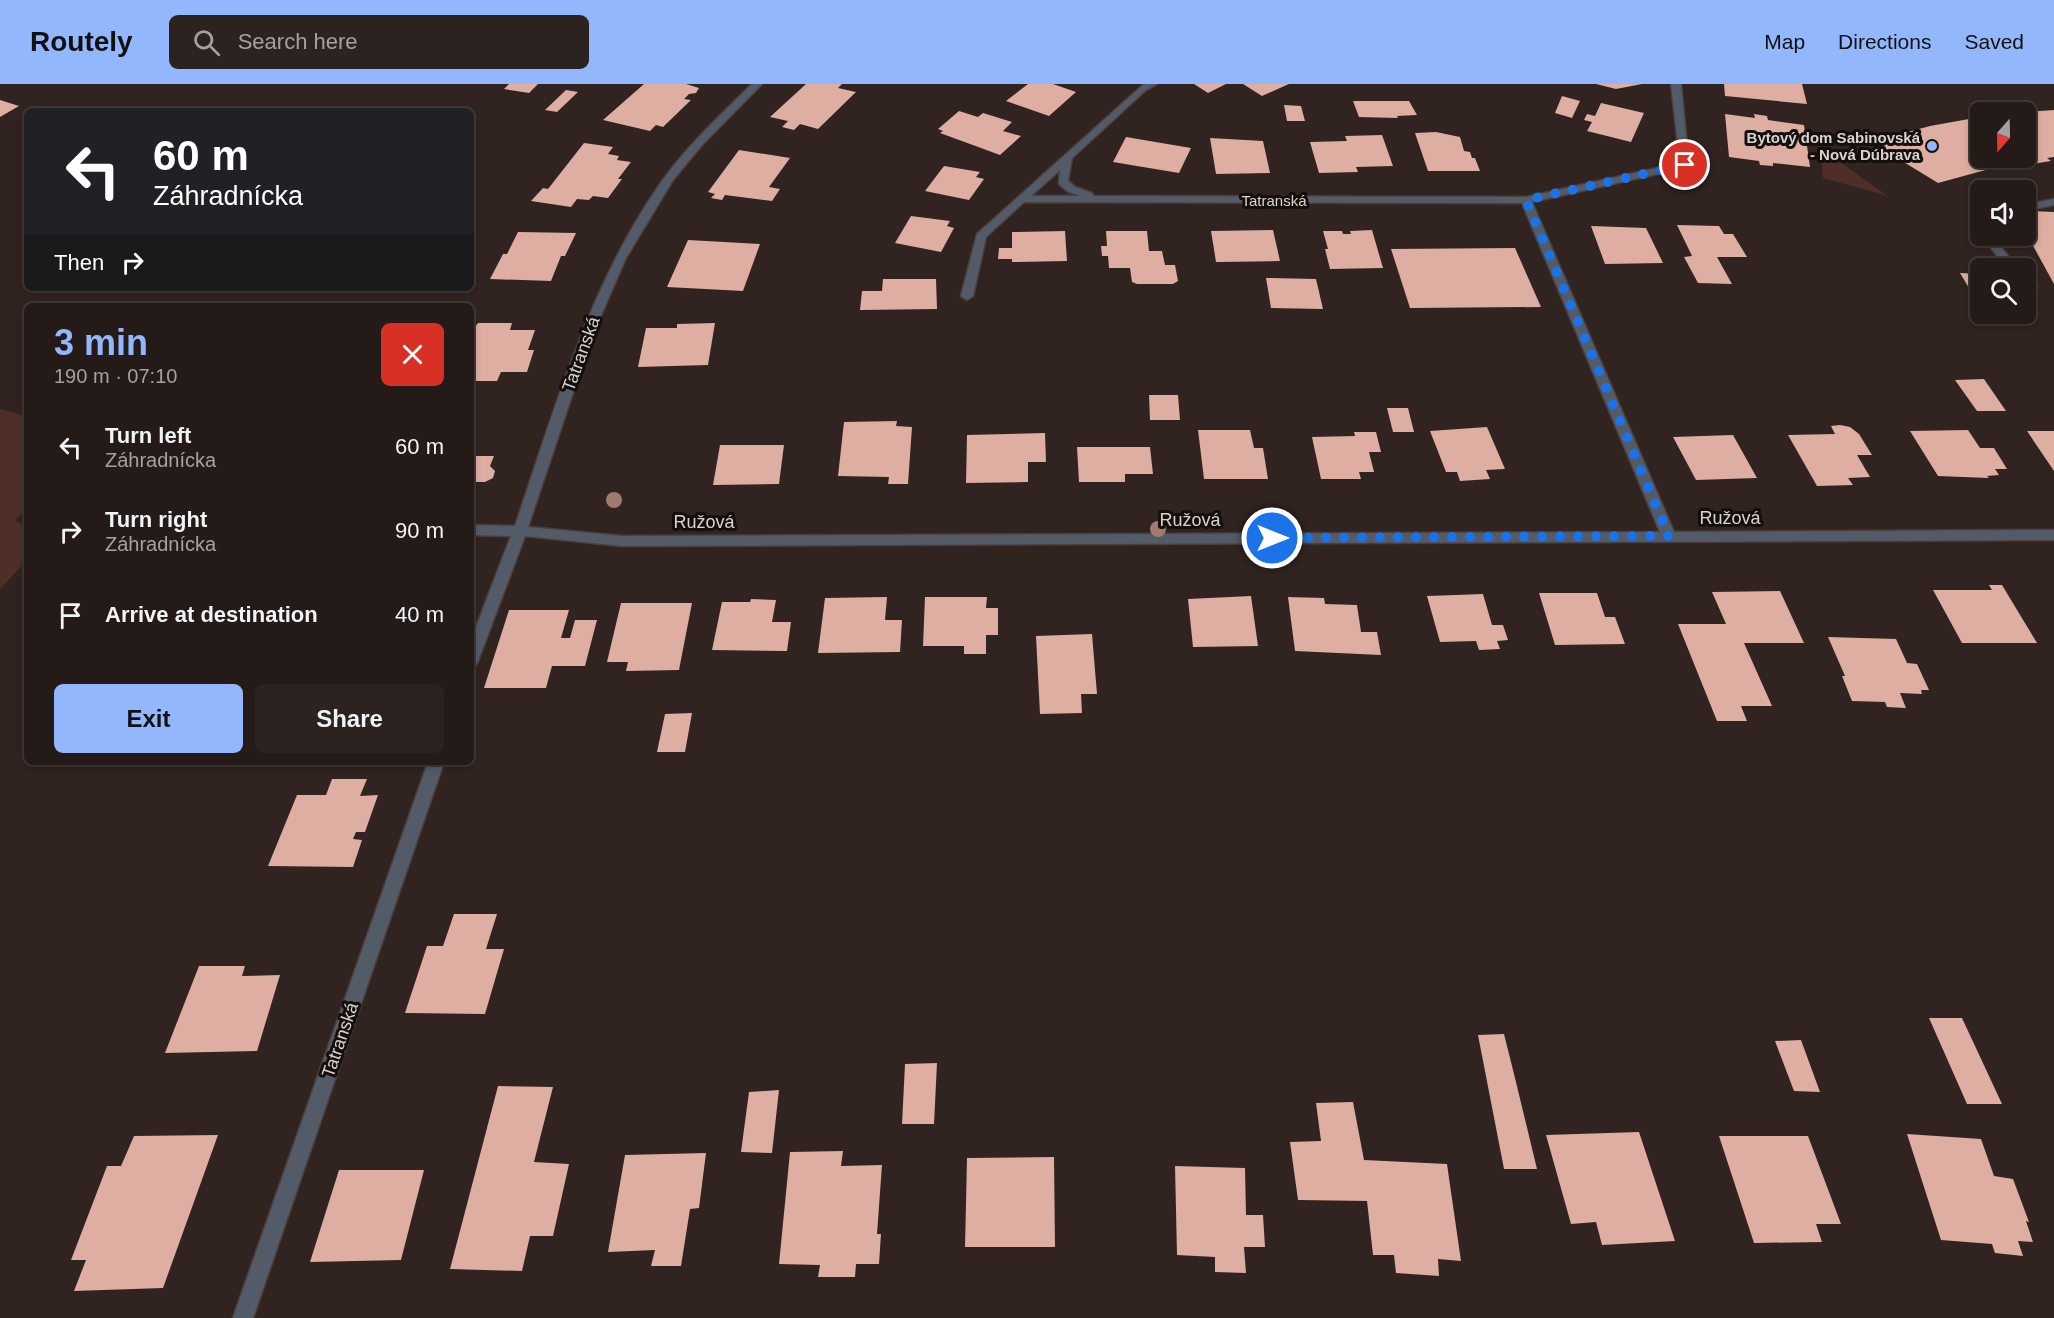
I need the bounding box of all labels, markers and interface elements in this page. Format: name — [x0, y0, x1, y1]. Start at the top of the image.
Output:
search box — [169, 15, 589, 69]
text: Routely — [30, 26, 133, 57]
icon: search — [190, 26, 223, 59]
text: Search here — [238, 29, 358, 54]
text: Map — [1764, 30, 1805, 53]
text: Directions — [1838, 30, 1931, 53]
text: Saved — [1964, 30, 2024, 53]
north arrow — [1970, 102, 2036, 168]
map controls — [1970, 102, 2036, 324]
place label: Bytový dom Sabinovská - Nová Dúbrava — [1747, 129, 1921, 163]
icon: left — [54, 132, 132, 210]
text: 60 m — [153, 132, 249, 179]
pin — [1659, 139, 1710, 190]
marker: Bytový dom Sabinovská - Nová Dúbrava — [1925, 139, 1939, 153]
icon: arrive — [1668, 148, 1701, 181]
button: sound — [1970, 180, 2036, 246]
text: Záhradnícka — [153, 181, 303, 211]
street label: Tatranská — [1241, 192, 1307, 209]
icon: right — [116, 246, 149, 279]
text: Then — [54, 250, 104, 275]
button: search — [1970, 258, 2036, 324]
street label: Tatranská — [558, 313, 604, 394]
text: 3 min — [54, 322, 148, 363]
button: close — [381, 323, 444, 386]
text: 190 m · 07:10 — [54, 365, 177, 387]
text: Turn left — [105, 423, 191, 448]
icon: left — [54, 431, 87, 464]
text: 60 m — [395, 434, 444, 459]
text: Záhradnícka — [105, 449, 216, 471]
position arrow — [1240, 506, 1304, 570]
text: Turn right — [105, 507, 207, 532]
street label: Ružová — [1699, 508, 1762, 528]
street label: Ružová — [1159, 510, 1222, 530]
street label: Ružová — [673, 512, 736, 532]
icon: right — [54, 515, 87, 548]
text: 90 m — [395, 518, 444, 543]
text: Záhradnícka — [105, 533, 216, 555]
icon: arrive — [54, 599, 87, 632]
text: Arrive at destination — [105, 602, 318, 627]
text: 40 m — [395, 602, 444, 627]
button: Exit — [54, 684, 243, 753]
button: Share — [255, 684, 444, 753]
street label: Tatranská — [318, 999, 362, 1080]

